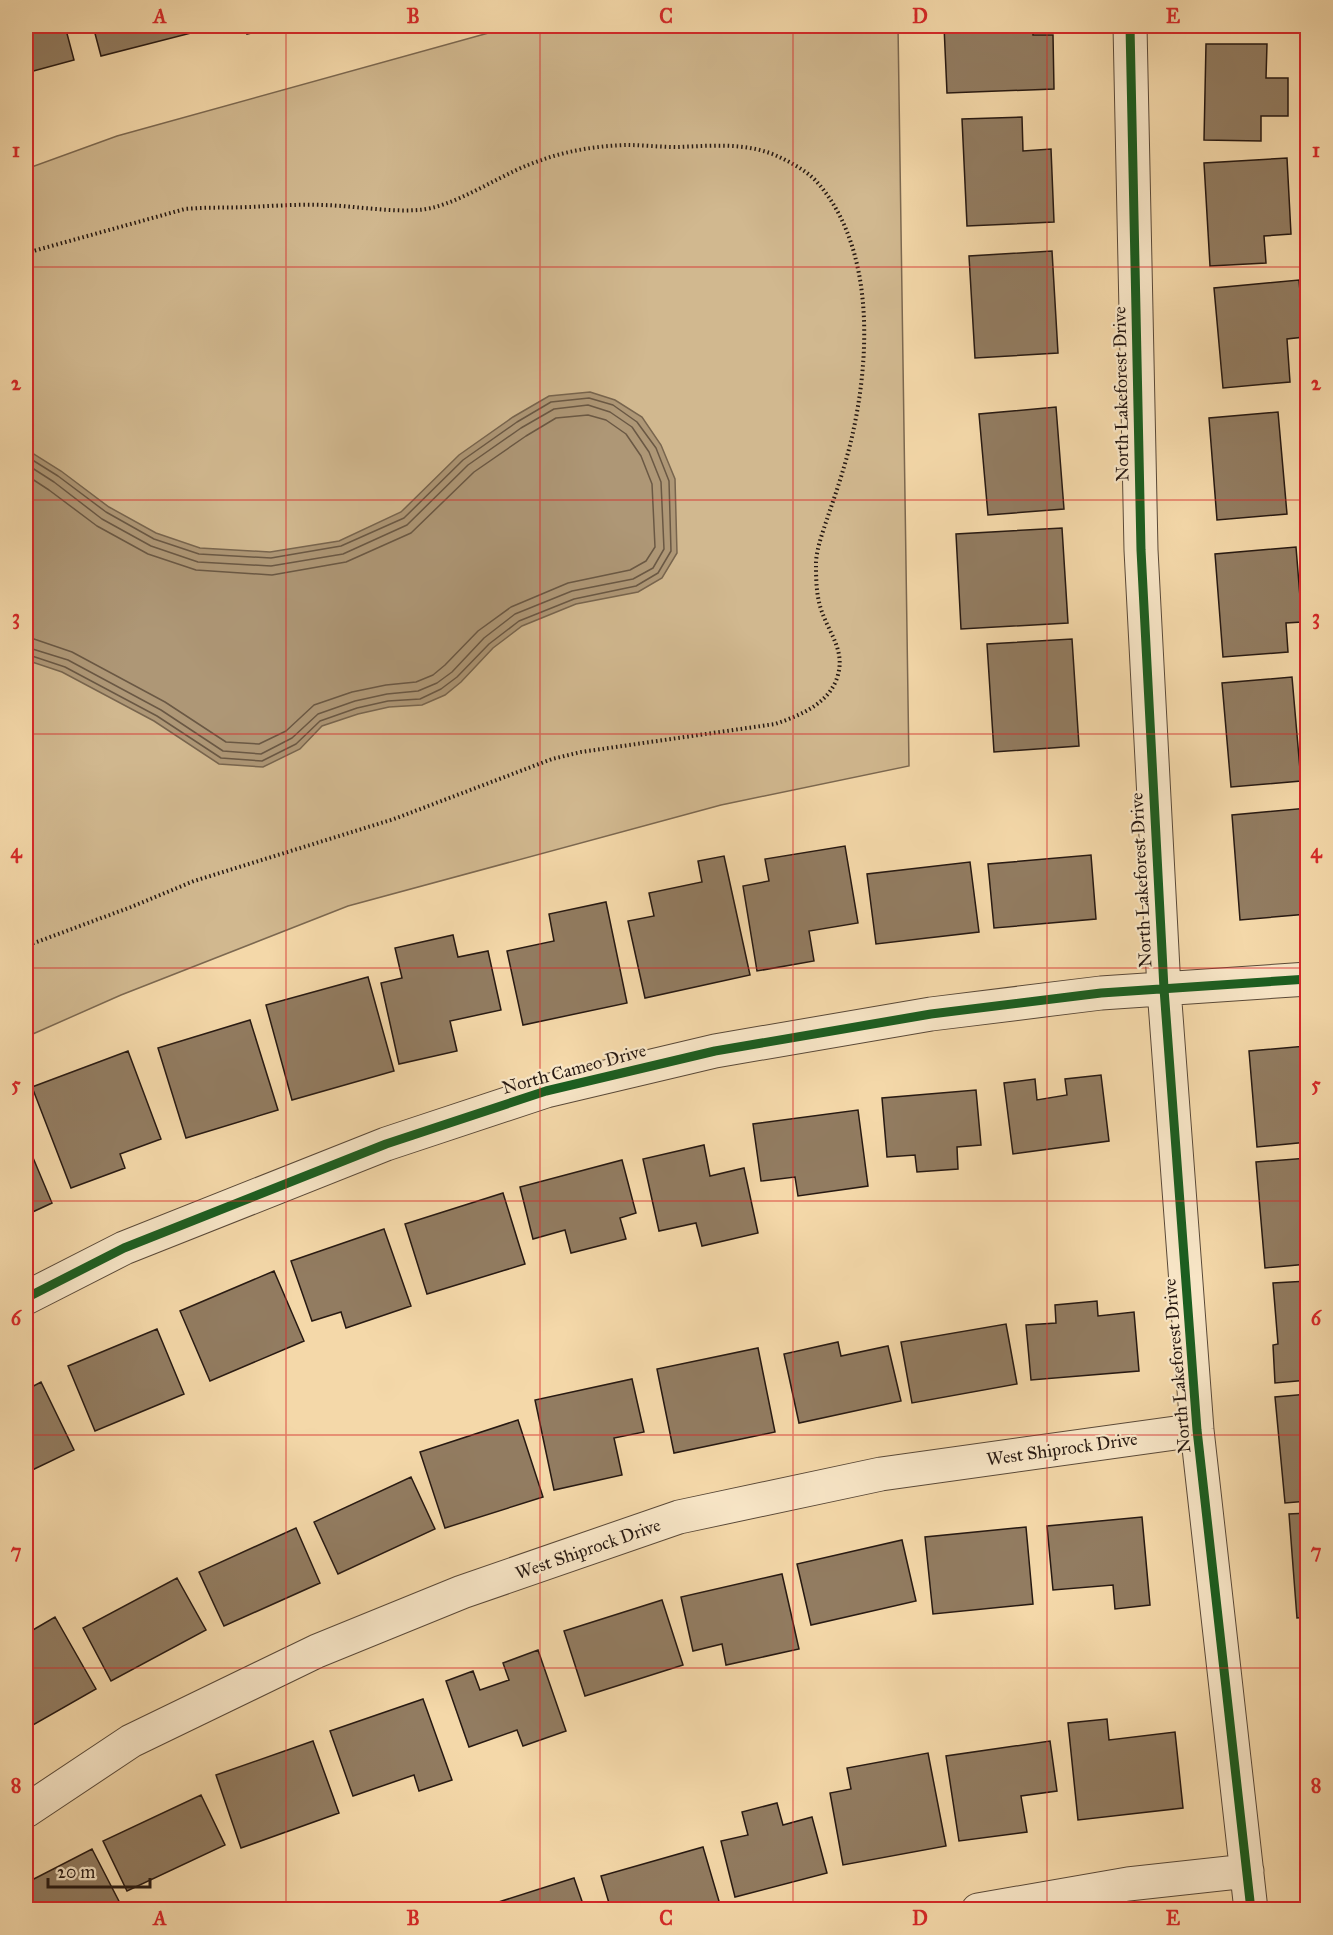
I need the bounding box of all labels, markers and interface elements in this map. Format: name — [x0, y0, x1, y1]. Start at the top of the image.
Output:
text: A — [151, 4, 167, 28]
text: B — [406, 4, 420, 28]
text: C — [659, 4, 673, 28]
text: D — [912, 4, 928, 28]
text: E — [1166, 4, 1181, 28]
text: 1 — [12, 138, 20, 162]
text: 1 — [1312, 138, 1320, 162]
street label: North Lakeforest Drive — [1108, 306, 1134, 482]
text: 2 — [11, 371, 22, 395]
text: 2 — [1311, 371, 1322, 395]
text: 3 — [12, 605, 20, 630]
text: 3 — [1312, 605, 1320, 630]
street label: North Lakeforest Drive — [1125, 792, 1157, 968]
text: 4 — [10, 839, 22, 864]
text: 4 — [1310, 839, 1322, 864]
street label: North Cameo Drive — [500, 1039, 648, 1099]
text: 5 — [11, 1072, 21, 1096]
text: 5 — [1311, 1072, 1321, 1096]
street label: North Lakeforest Drive — [1158, 1278, 1196, 1454]
text: 6 — [11, 1306, 23, 1330]
text: 6 — [1311, 1306, 1323, 1330]
street label: West Shiprock Drive — [985, 1428, 1139, 1470]
street label: West Shiprock Drive — [512, 1514, 664, 1584]
text: 7 — [11, 1539, 22, 1563]
text: 7 — [1311, 1539, 1322, 1563]
text: 8 — [11, 1773, 21, 1797]
text: 8 — [1311, 1773, 1321, 1797]
scale bar — [48, 1851, 150, 1889]
text: 20 m — [57, 1861, 95, 1883]
text: A — [151, 1906, 167, 1930]
text: B — [406, 1906, 420, 1930]
text: C — [659, 1906, 673, 1930]
text: D — [912, 1906, 928, 1930]
text: E — [1166, 1906, 1181, 1930]

